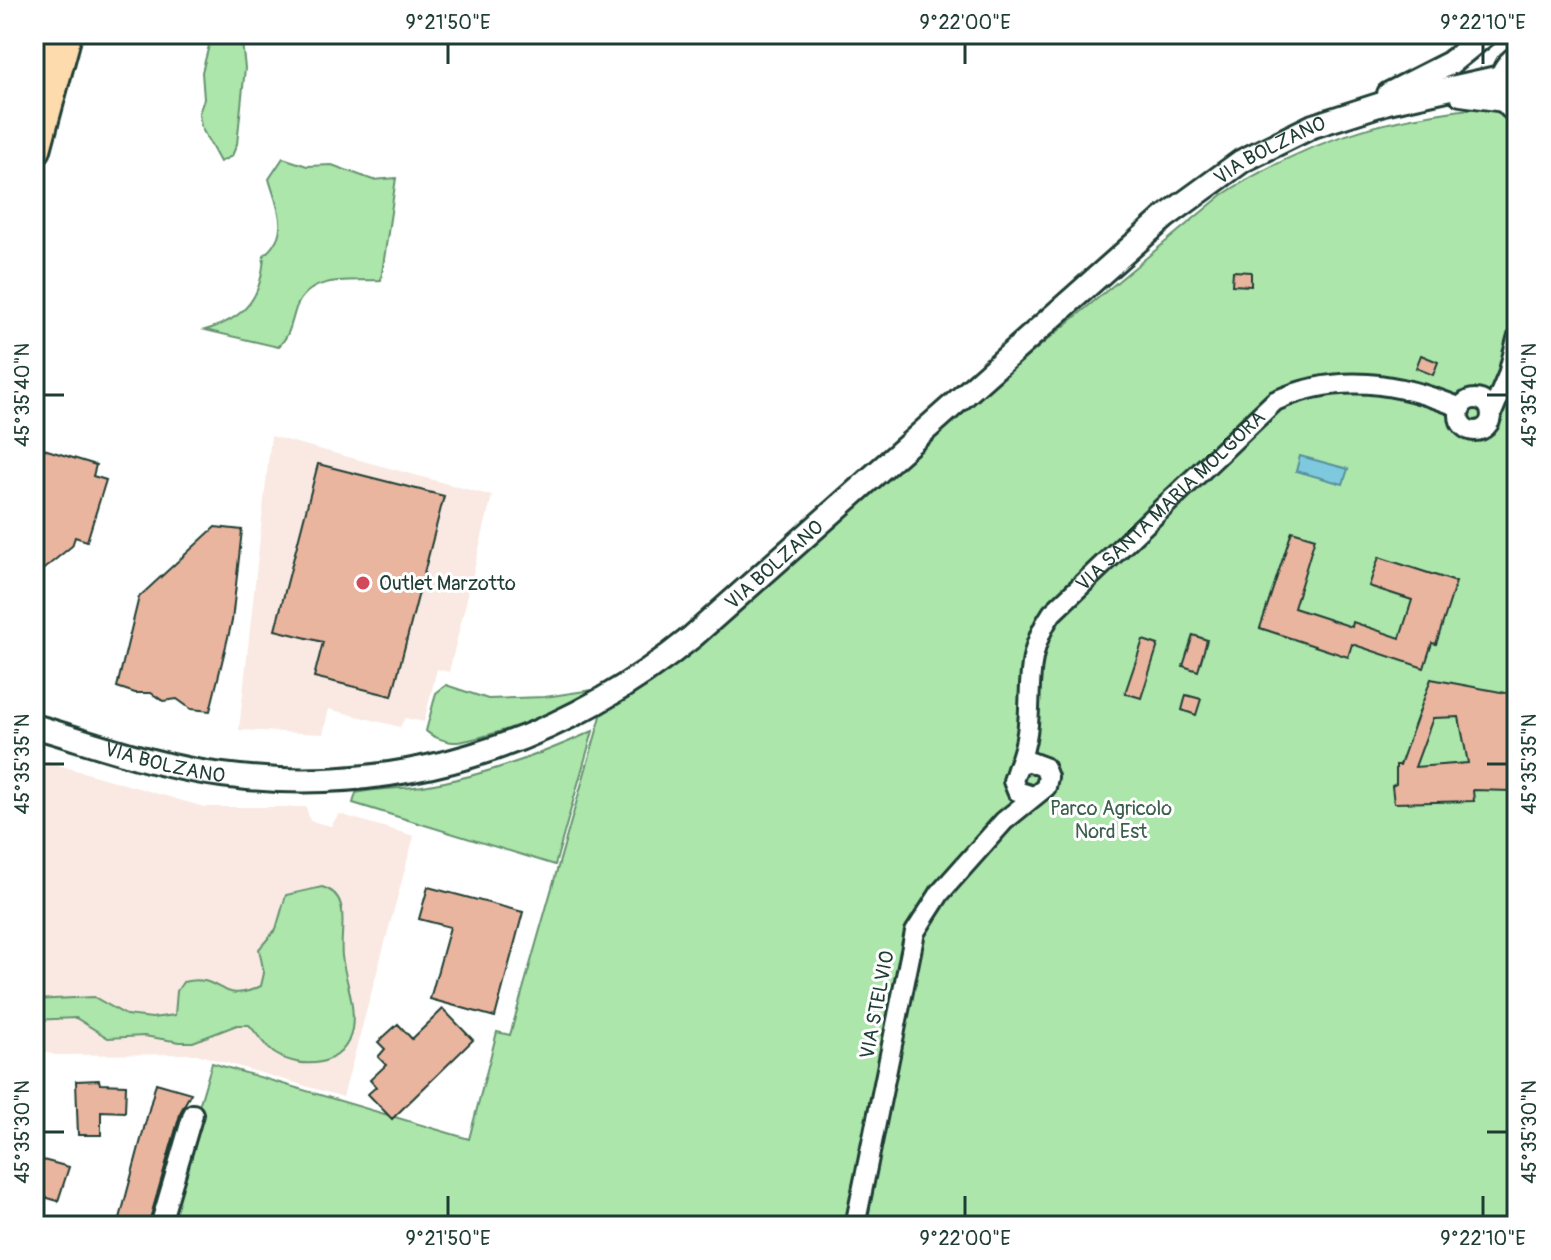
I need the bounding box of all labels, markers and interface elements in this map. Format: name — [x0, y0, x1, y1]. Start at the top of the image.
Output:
text: 9°21'50"E — [405, 10, 491, 35]
text: 9°22'00"E — [919, 10, 1011, 35]
text: 9°22'10"E — [1440, 10, 1526, 35]
street label: VIA BOLZANO — [1209, 110, 1328, 190]
text: 45°35'40"N — [10, 343, 35, 447]
text: 45°35'40"N — [1517, 343, 1542, 447]
street label: VIA SANTA MARIA MOLGORA — [1070, 405, 1270, 596]
street label: VIA BOLZANO — [719, 514, 828, 615]
place label: Outlet Marzotto — [379, 571, 516, 596]
marker: Outlet Marzotto — [354, 574, 372, 592]
text: 45°35'35"N — [10, 714, 35, 814]
text: 45°35'35"N — [1517, 714, 1542, 814]
street label: VIA BOLZANO — [102, 736, 227, 788]
park label: Parco Agricolo Nord Est — [1050, 796, 1172, 844]
street label: VIA STELVIO — [854, 949, 900, 1061]
text: 45°35'30"N — [10, 1080, 35, 1184]
text: 45°35'30"N — [1517, 1080, 1542, 1184]
text: 9°21'50"E — [405, 1226, 491, 1251]
text: 9°22'00"E — [919, 1226, 1011, 1251]
text: 9°22'10"E — [1440, 1226, 1526, 1251]

